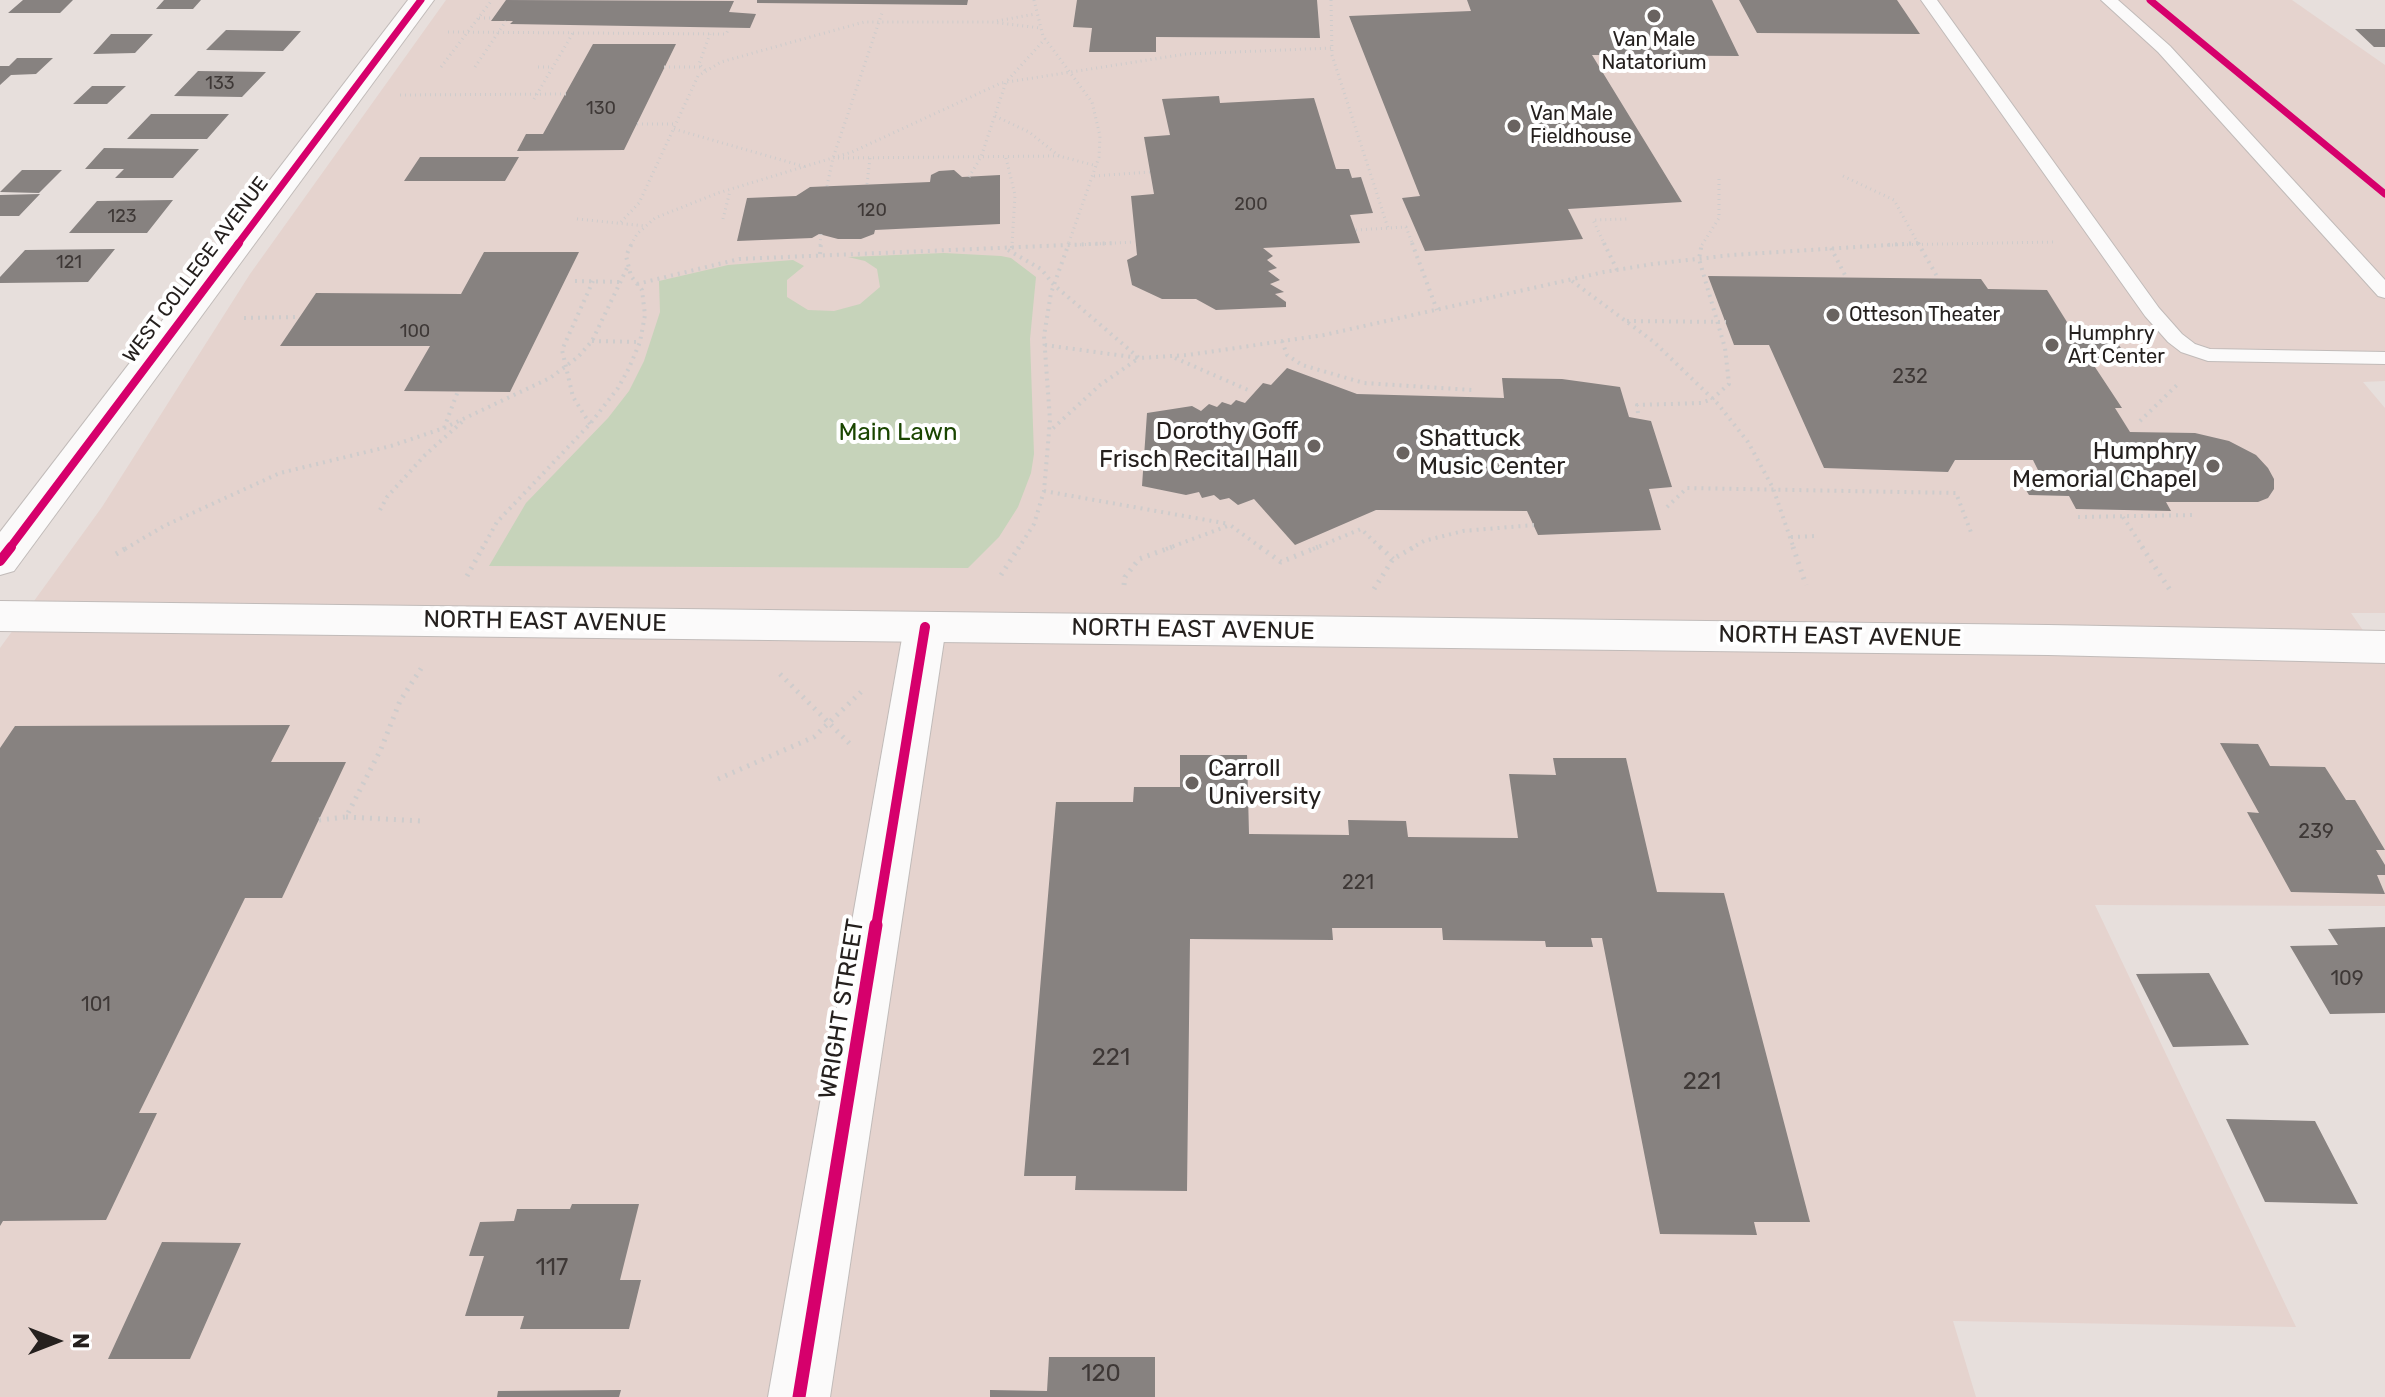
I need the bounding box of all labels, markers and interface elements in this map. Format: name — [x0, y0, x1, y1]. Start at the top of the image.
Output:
marker: Van Male Natatorium — [1645, 7, 1663, 25]
place label: Van Male Natatorium — [1601, 28, 1707, 75]
house number: 133 — [205, 73, 235, 95]
house number: 130 — [586, 98, 616, 120]
place label: Van Male Fieldhouse — [1530, 102, 1632, 149]
marker: Van Male Fieldhouse — [1505, 117, 1523, 135]
street label: WEST COLLEGE AVENUE — [118, 172, 274, 368]
house number: 200 — [1234, 194, 1268, 216]
house number: 120 — [857, 200, 887, 222]
house number: 123 — [107, 206, 137, 228]
house number: 121 — [56, 252, 82, 274]
place label: Otteson Theater — [1849, 303, 2000, 327]
marker: Otteson Theater — [1824, 306, 1842, 324]
house number: 100 — [400, 321, 430, 343]
place label: Humphry Art Center — [2068, 322, 2165, 369]
marker: Humphry Art Center — [2043, 336, 2061, 354]
house number: 232 — [1892, 365, 1928, 389]
place label: Dorothy Goff Frisch Recital Hall — [1099, 418, 1298, 474]
park label: Main Lawn — [838, 419, 958, 447]
place label: Shattuck Music Center — [1419, 425, 1565, 481]
marker: Dorothy Goff Frisch Recital Hall — [1305, 437, 1323, 455]
place label: Humphry Memorial Chapel — [2012, 438, 2197, 494]
marker: Shattuck Music Center — [1394, 444, 1412, 462]
marker: Humphry Memorial Chapel — [2204, 457, 2222, 475]
street label: NORTH EAST AVENUE — [423, 605, 667, 639]
street label: NORTH EAST AVENUE — [1071, 613, 1315, 647]
street label: NORTH EAST AVENUE — [1718, 620, 1962, 654]
place label: Carroll University — [1208, 755, 1321, 811]
marker: Carroll University — [1183, 774, 1201, 792]
house number: 239 — [2298, 820, 2334, 844]
house number: 221 — [1342, 871, 1374, 895]
street label: WRIGHT STREET — [814, 917, 870, 1101]
house number: 109 — [2330, 967, 2364, 991]
house number: 101 — [81, 993, 111, 1017]
house number: 221 — [1092, 1044, 1130, 1072]
house number: 221 — [1683, 1068, 1721, 1096]
house number: 117 — [536, 1254, 568, 1282]
north arrow — [16, 1301, 96, 1381]
text: N — [67, 1333, 94, 1349]
house number: 120 — [1081, 1360, 1121, 1388]

